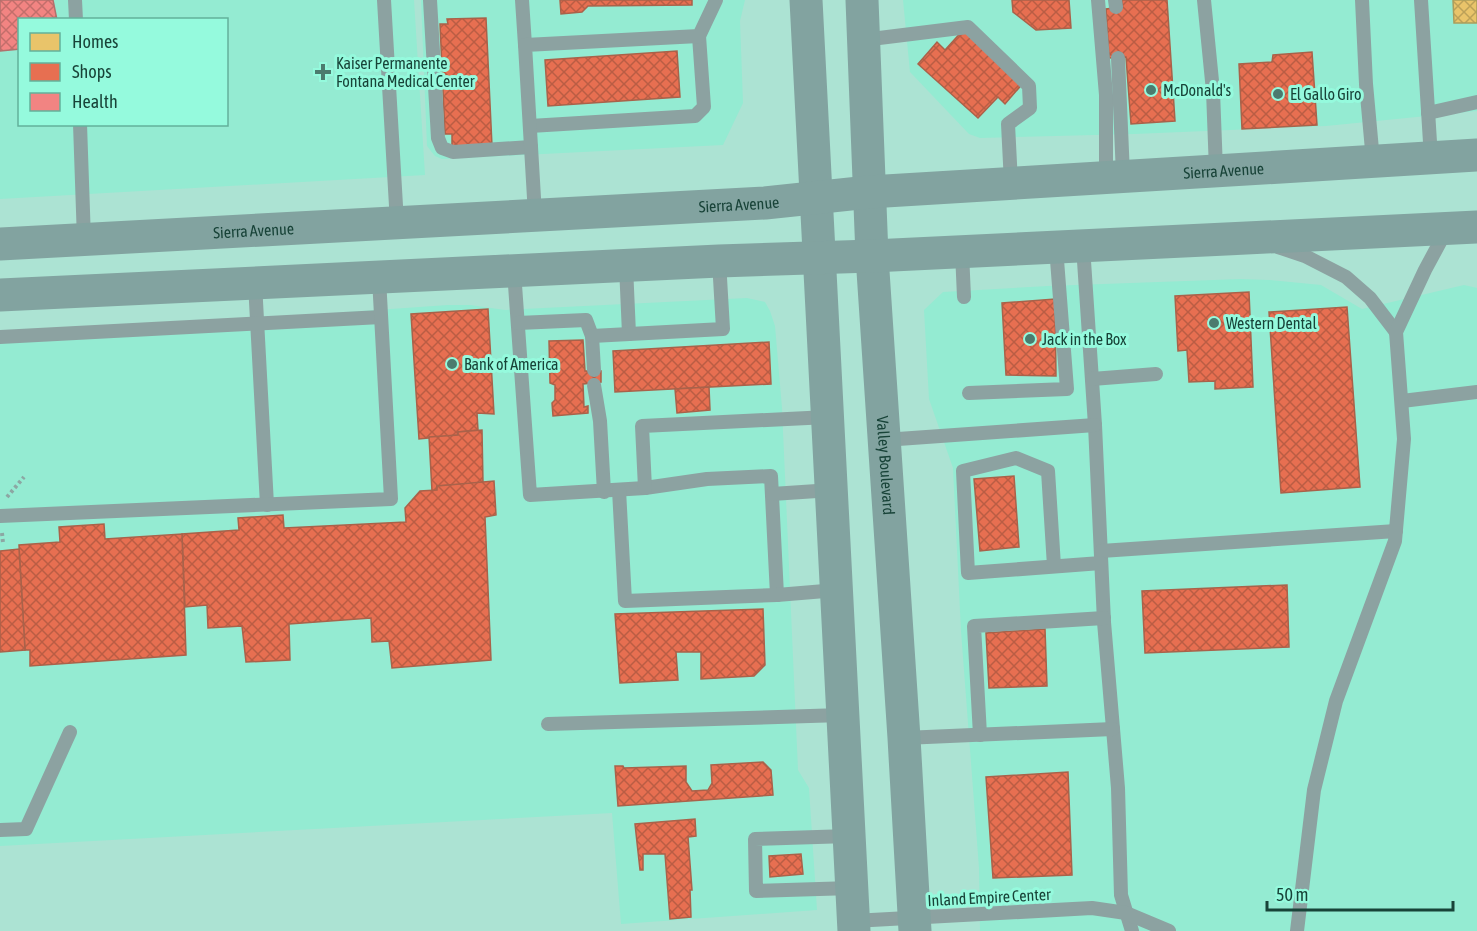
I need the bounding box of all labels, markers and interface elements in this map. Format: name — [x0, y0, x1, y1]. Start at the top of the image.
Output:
legend — [18, 18, 228, 126]
text: Homes — [72, 31, 118, 52]
place label: Kaiser Permanente Fontana Medical Center — [336, 54, 475, 90]
text: Shops — [72, 61, 112, 82]
marker: Kaiser Permanente Fontana Medical Center — [314, 63, 332, 81]
place label: McDonald's — [1163, 81, 1232, 99]
marker: McDonald's — [1144, 83, 1158, 97]
place label: El Gallo Giro — [1290, 85, 1362, 103]
marker: El Gallo Giro — [1271, 87, 1285, 101]
text: Health — [72, 91, 118, 112]
street label: Sierra Avenue — [1183, 159, 1265, 182]
street label: Sierra Avenue — [698, 193, 780, 216]
street label: Sierra Avenue — [213, 219, 294, 242]
place label: Western Dental — [1226, 314, 1317, 332]
marker: Western Dental — [1207, 316, 1221, 330]
place label: Jack in the Box — [1042, 330, 1127, 348]
marker: Jack in the Box — [1023, 332, 1037, 346]
place label: Bank of America — [464, 355, 559, 373]
marker: Bank of America — [445, 357, 459, 371]
street label: Valley Boulevard — [874, 415, 898, 516]
scale bar — [1267, 874, 1453, 912]
text: 50 m — [1276, 884, 1308, 905]
street label: Inland Empire Center — [927, 885, 1051, 910]

